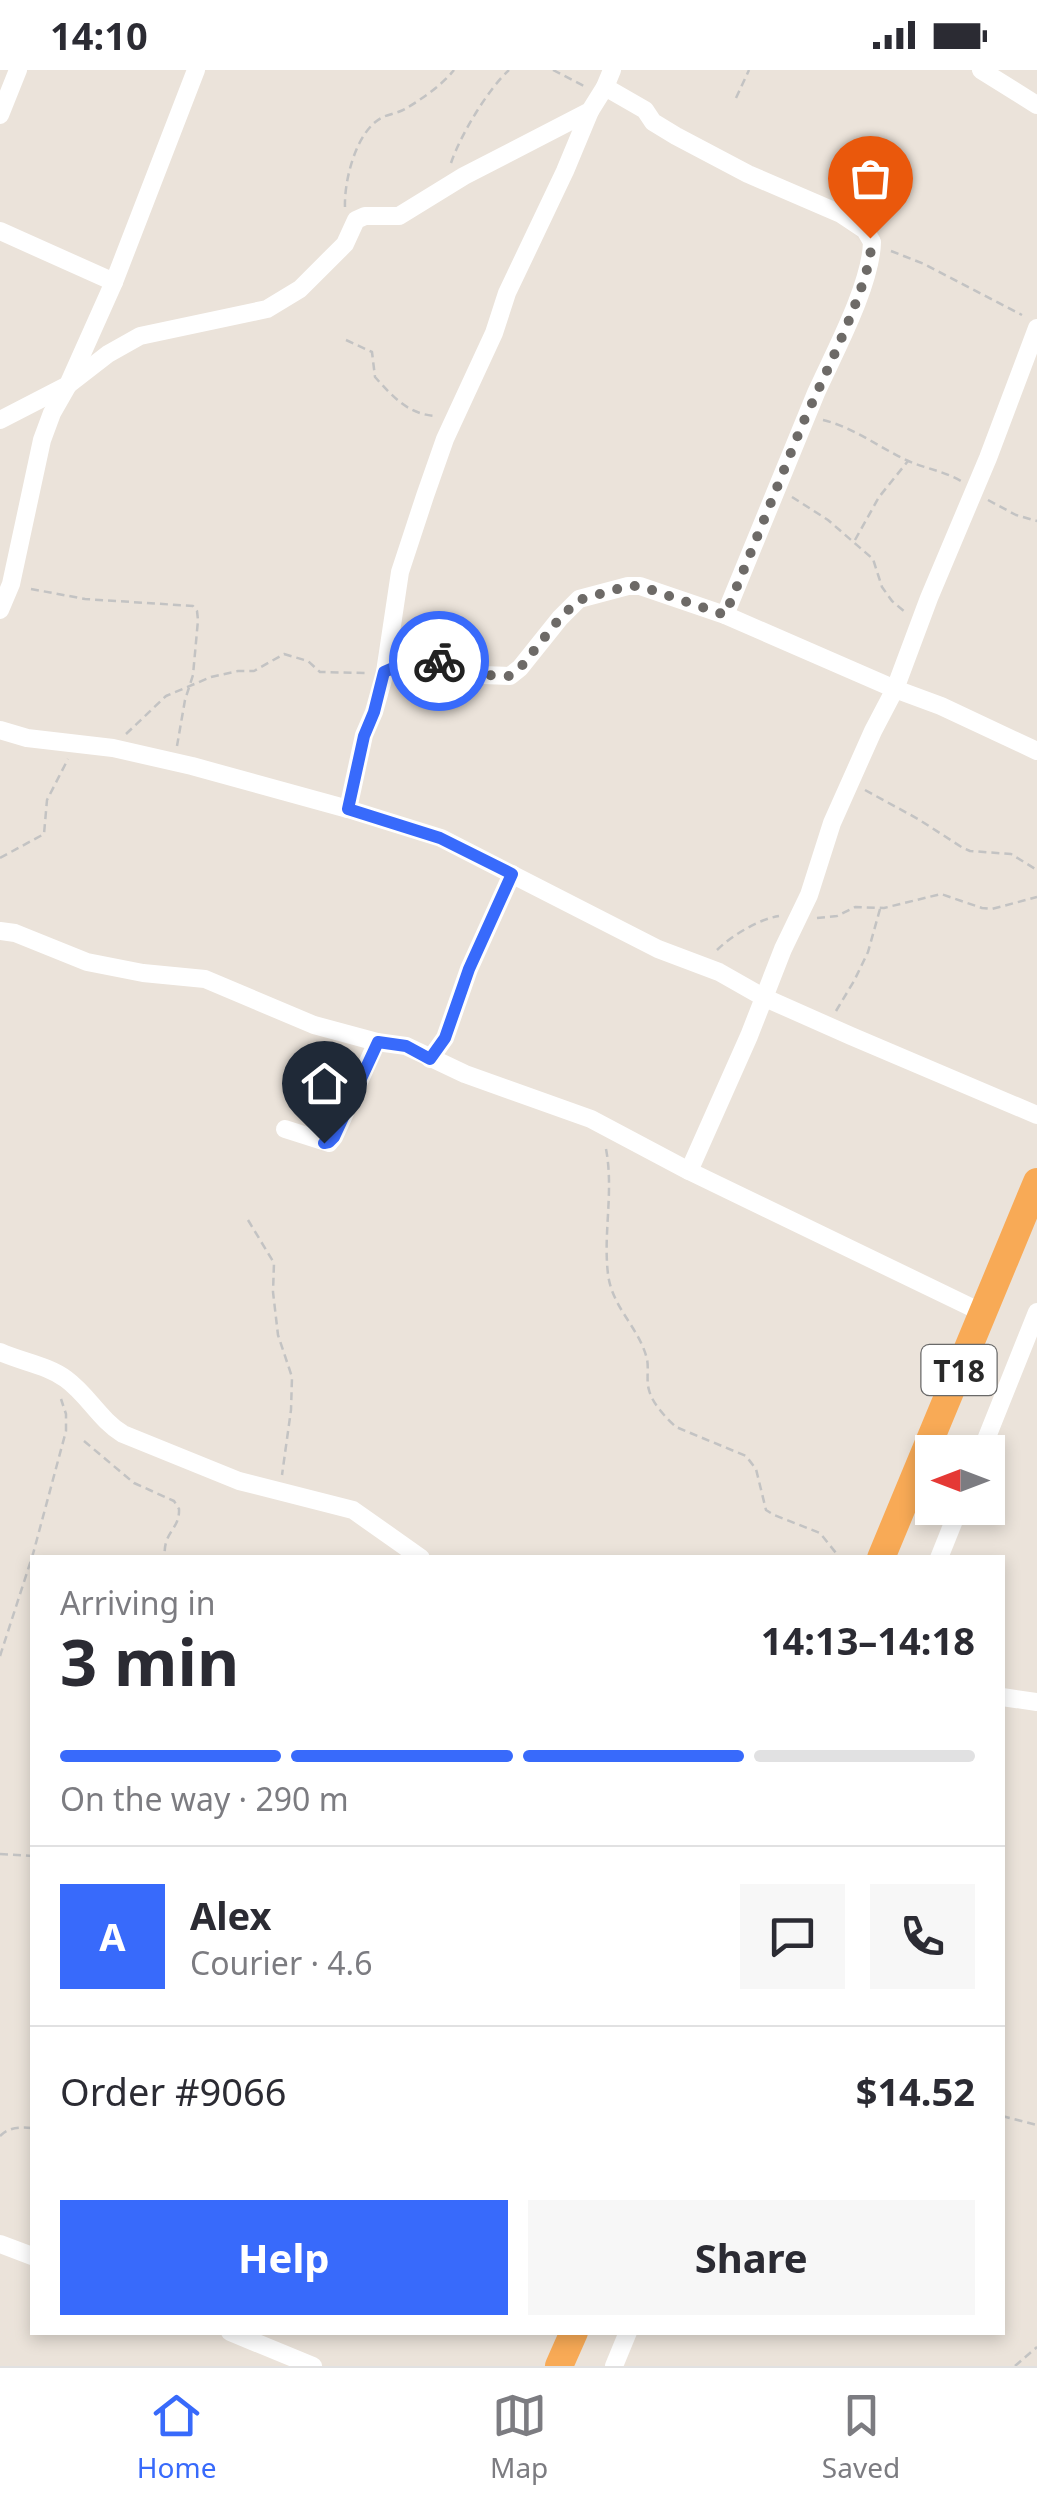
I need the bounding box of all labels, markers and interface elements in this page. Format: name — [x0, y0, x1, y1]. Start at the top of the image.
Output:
text: 14:10 — [50, 9, 148, 61]
pin — [828, 136, 913, 239]
icon: bag — [843, 151, 898, 206]
courier — [389, 611, 489, 711]
icon: bike — [412, 634, 467, 689]
pin — [282, 1041, 367, 1144]
icon: home — [297, 1056, 352, 1111]
road number: T18 — [922, 1345, 996, 1395]
north arrow — [915, 1435, 1005, 1525]
map controls — [915, 1435, 1005, 1525]
text: Arriving in — [60, 1581, 215, 1624]
text: 14:13–14:18 — [761, 1614, 975, 1666]
text: 3 min — [60, 1617, 239, 1705]
text: On the way · 290 m — [60, 1777, 349, 1820]
button: chat — [740, 1884, 845, 1989]
button: phone — [870, 1884, 975, 1989]
text: Alex — [190, 1889, 272, 1941]
text: A — [99, 1910, 126, 1962]
text: Courier · 4.6 — [190, 1941, 373, 1984]
text: Order #9066 — [60, 2065, 286, 2117]
text: $14.52 — [856, 2065, 975, 2117]
button: Help — [60, 2200, 508, 2315]
button: Share — [528, 2200, 975, 2315]
tab: Home — [137, 2388, 216, 2486]
tab: Map — [490, 2388, 548, 2486]
tab: Saved — [822, 2388, 900, 2486]

